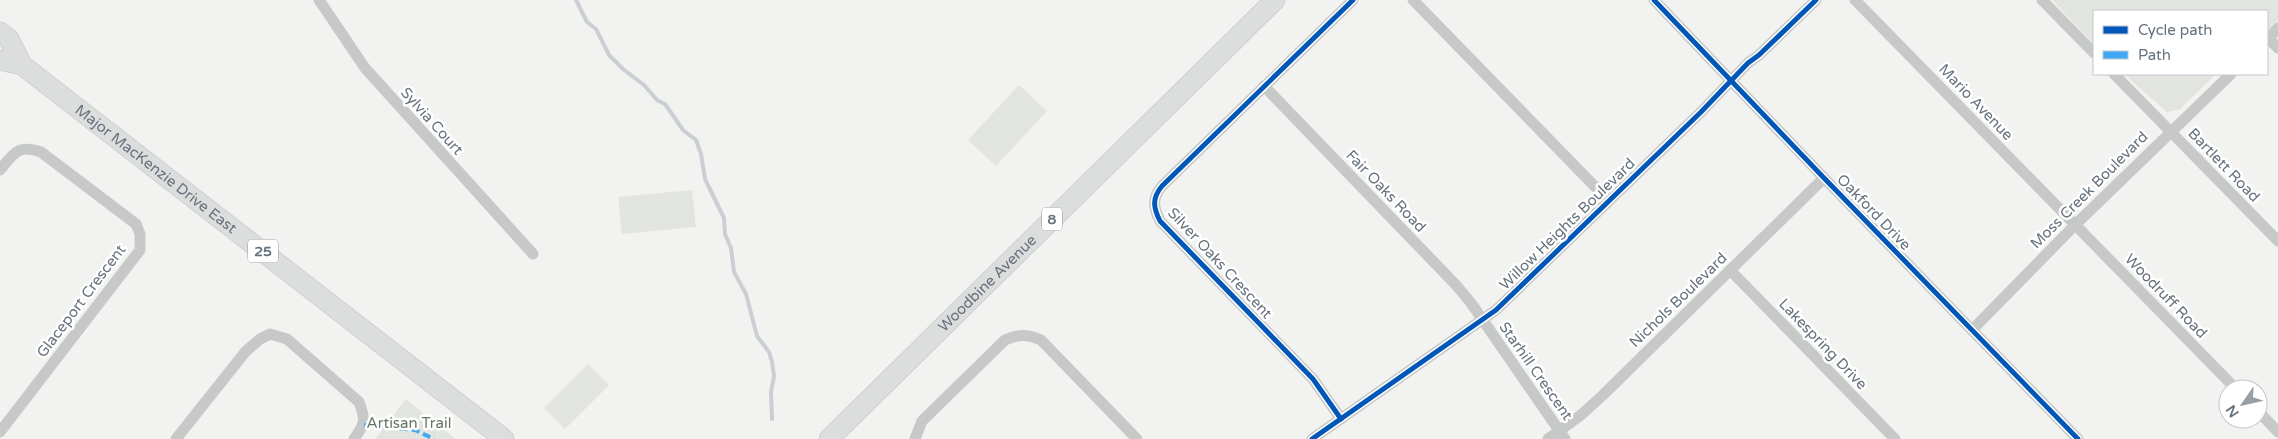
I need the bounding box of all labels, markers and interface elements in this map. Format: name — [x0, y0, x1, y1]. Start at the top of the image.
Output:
legend — [2093, 10, 2268, 75]
text: Cycle path — [2138, 21, 2212, 39]
text: Path — [2138, 46, 2171, 64]
street label: Mario Avenue — [1935, 60, 2017, 144]
street label: Sylvia Court — [397, 84, 467, 159]
street label: Major MacKenzie Drive East — [72, 101, 240, 237]
street label: Bartlett Road — [2184, 124, 2264, 206]
street label: Moss Creek Boulevard — [2027, 128, 2151, 252]
street label: Fair Oaks Road — [1342, 146, 1430, 236]
street label: Willow Heights Boulevard — [1495, 154, 1639, 294]
street label: Oakford Drive — [1833, 170, 1915, 254]
street label: Silver Oaks Crescent — [1164, 204, 1276, 322]
road number: 8 — [1042, 208, 1062, 230]
street label: Woodbine Avenue — [934, 231, 1040, 336]
road number: 25 — [248, 240, 278, 262]
street label: Glaceport Crescent — [33, 241, 129, 361]
street label: Nichols Boulevard — [1625, 249, 1731, 351]
street label: Woodruff Road — [2121, 250, 2211, 342]
street label: Lakespring Drive — [1775, 295, 1871, 393]
street label: Starhill Crescent — [1495, 318, 1577, 424]
north arrow — [2218, 379, 2268, 429]
text: N — [2222, 402, 2243, 420]
park label: Artisan Trail — [367, 414, 451, 432]

